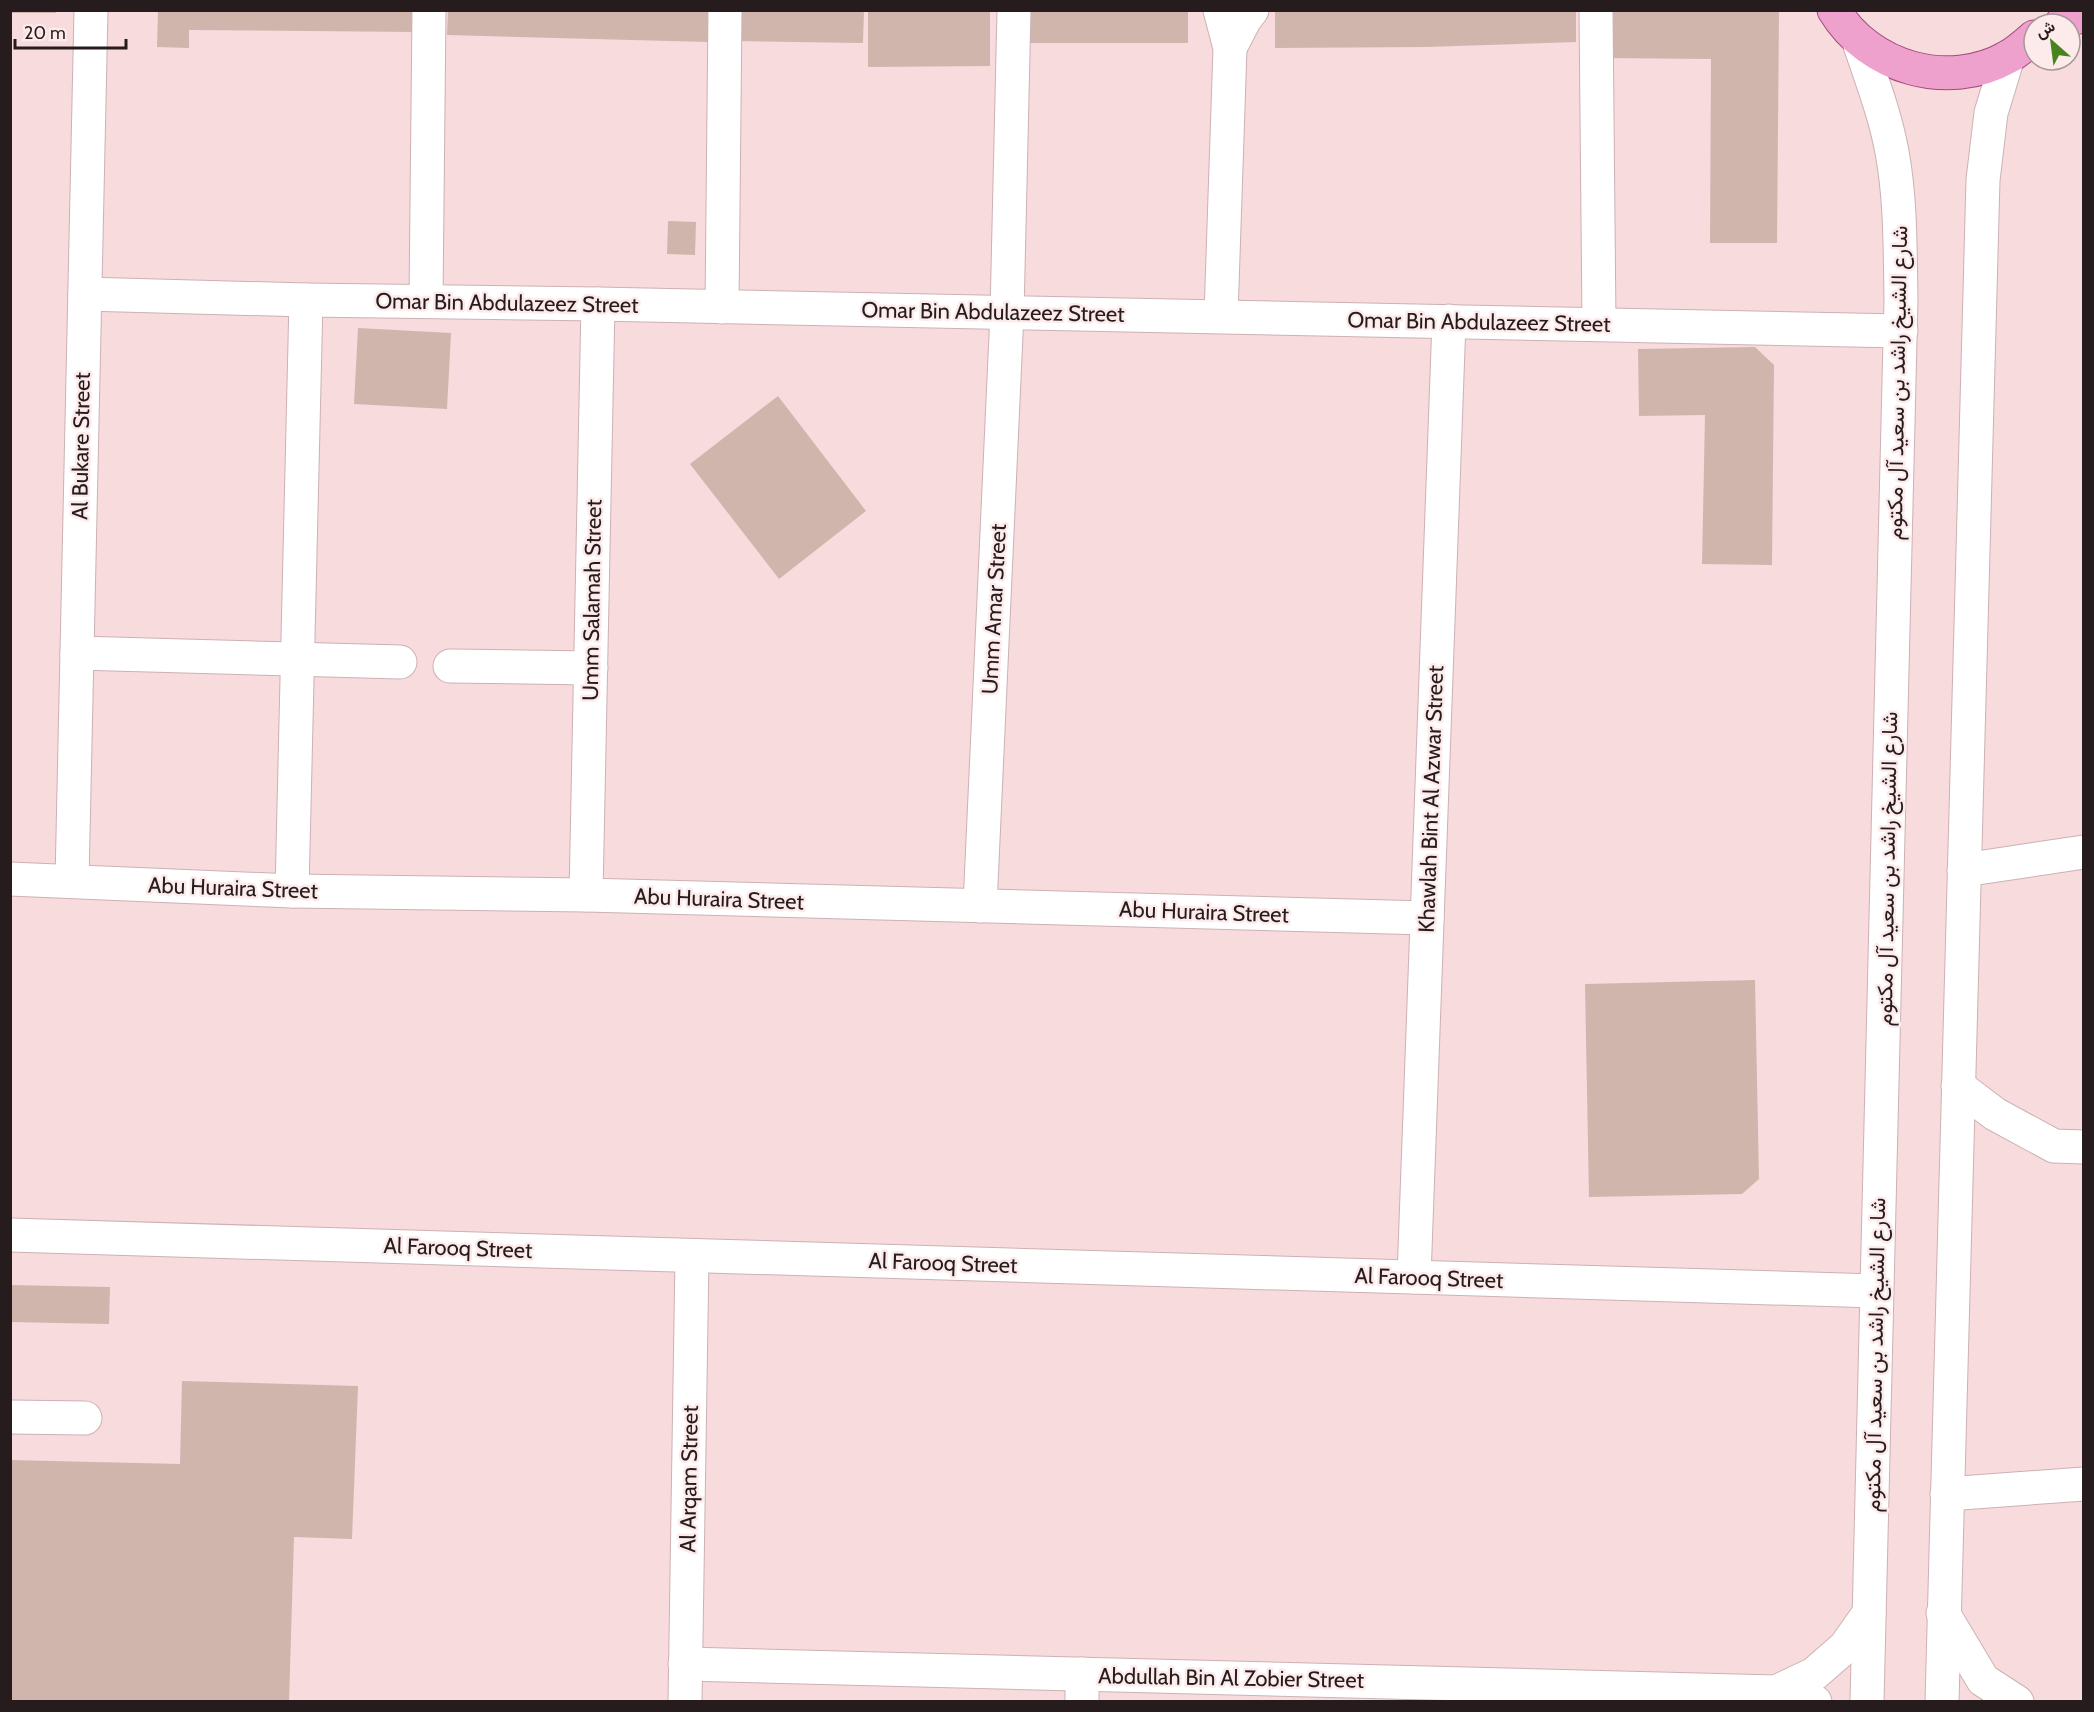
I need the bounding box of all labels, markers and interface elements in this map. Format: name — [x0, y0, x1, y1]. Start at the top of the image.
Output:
scale bar — [15, 12, 126, 50]
north arrow — [2022, 12, 2082, 72]
text: ش — [2032, 16, 2058, 42]
text: 20 m — [24, 22, 66, 44]
street label: شارع الشيخ راشد بن سعيد آل مكتوم — [1881, 225, 1914, 541]
street label: Omar Bin Abdulazeez Street — [375, 287, 639, 319]
street label: Omar Bin Abdulazeez Street — [861, 296, 1125, 328]
street label: Omar Bin Abdulazeez Street — [1347, 306, 1611, 338]
street label: Al Bukare Street — [66, 371, 96, 520]
street label: Umm Salamah Street — [577, 498, 607, 701]
street label: Umm Amar Street — [976, 522, 1012, 695]
street label: Khawlah Bint Al Azwar Street — [1413, 664, 1449, 933]
street label: شارع الشيخ راشد بن سعيد آل مكتوم — [1871, 711, 1904, 1027]
street label: Abu Huraira Street — [148, 872, 319, 904]
street label: Abu Huraira Street — [634, 883, 805, 915]
street label: Abu Huraira Street — [1119, 896, 1290, 928]
street label: شارع الشيخ راشد بن سعيد آل مكتوم — [1859, 1197, 1892, 1513]
street label: Al Farooq Street — [383, 1232, 533, 1264]
street label: Al Farooq Street — [868, 1247, 1018, 1279]
street label: Al Farooq Street — [1354, 1262, 1504, 1294]
street label: Al Arqam Street — [674, 1405, 704, 1553]
street label: Abdullah Bin Al Zobier Street — [1098, 1662, 1365, 1694]

